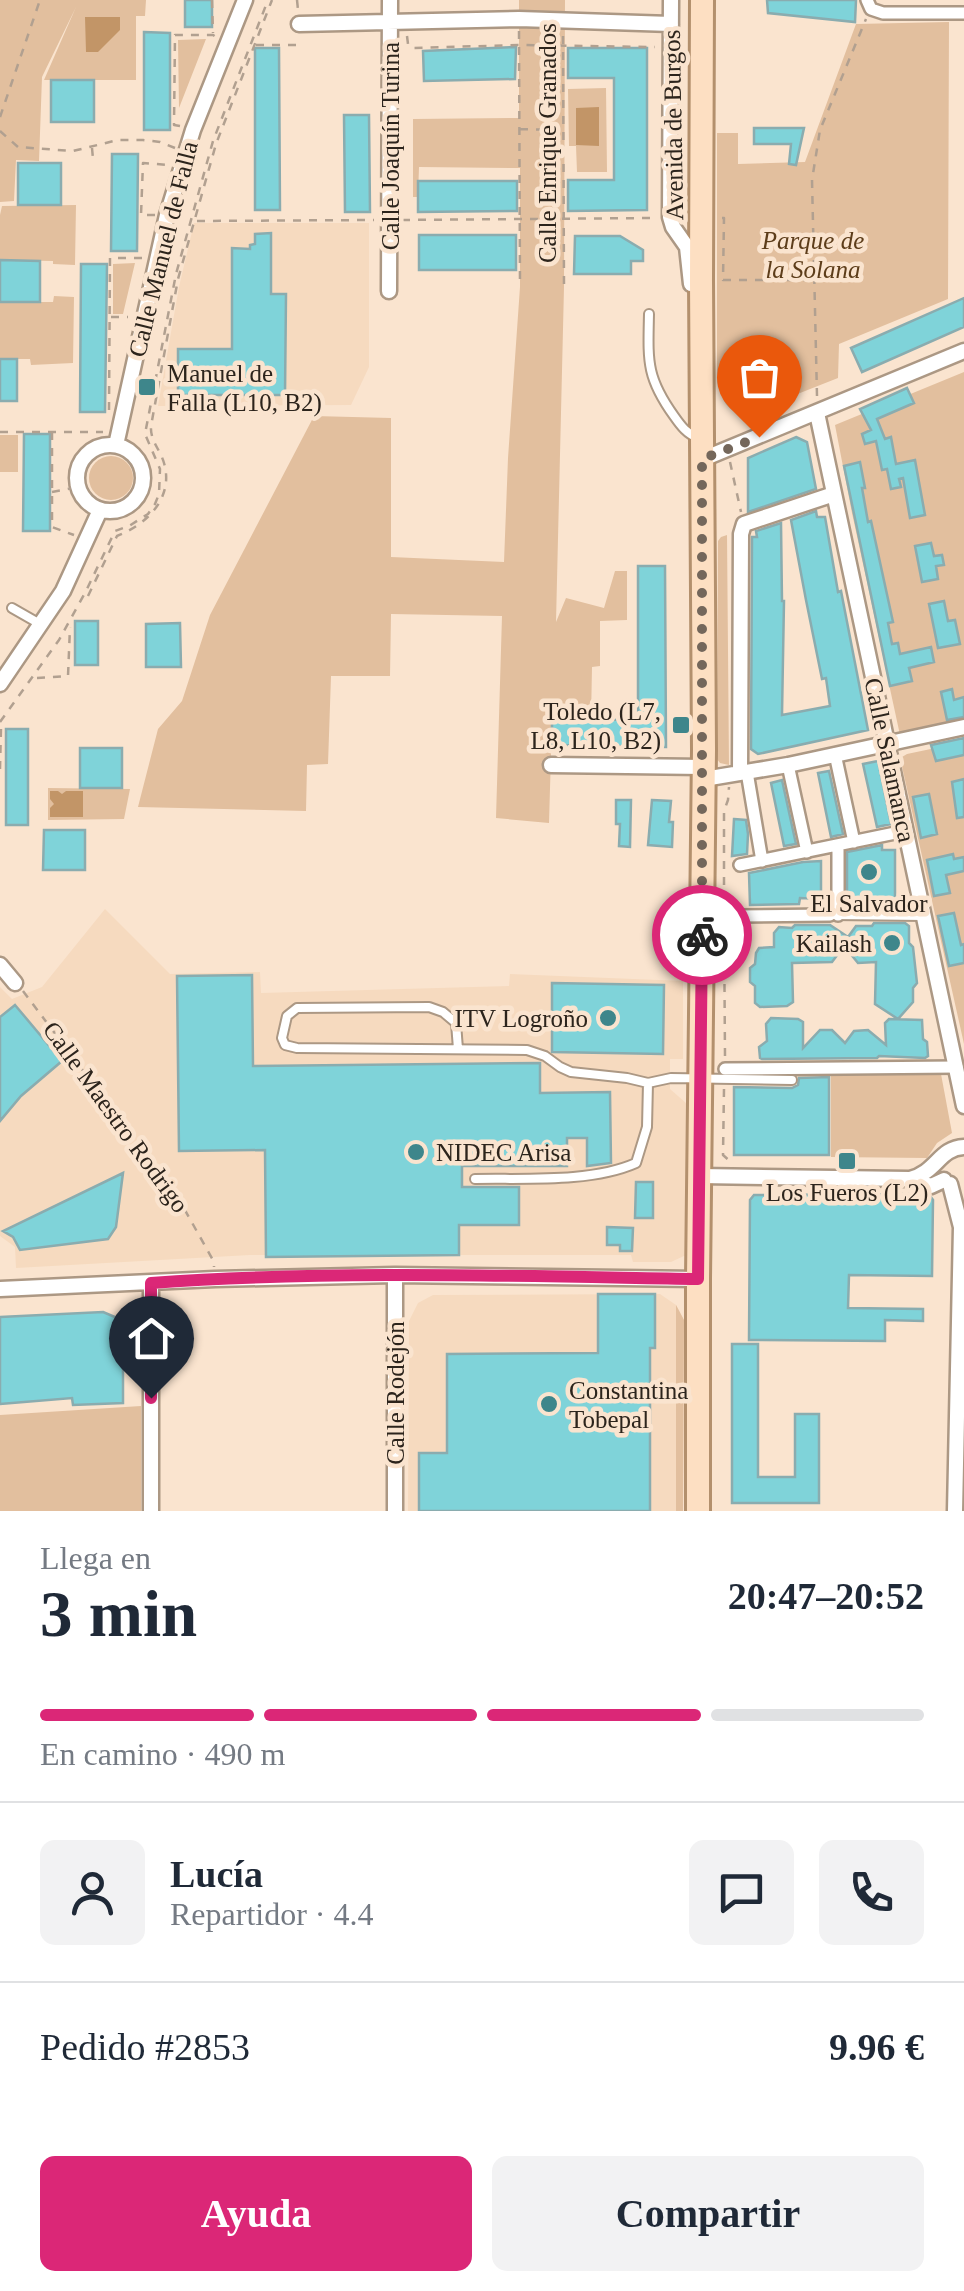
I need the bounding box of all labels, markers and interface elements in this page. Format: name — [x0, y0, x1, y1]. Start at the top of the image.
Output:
street label: Calle Enrique Granados — [534, 23, 561, 263]
street label: Avenida de Burgos — [658, 29, 688, 221]
street label: Calle Joaquín Turina — [377, 42, 404, 250]
street label: Calle Manuel de Falla — [123, 138, 203, 360]
park label: Parque de la Solana — [761, 227, 864, 283]
pin — [717, 335, 802, 438]
icon: bag — [732, 350, 787, 405]
place label: Manuel de Falla (L10, B2) — [167, 360, 322, 417]
marker: Manuel de Falla (L10, B2) — [136, 376, 158, 398]
street label: Calle Salamanca — [859, 675, 921, 845]
place label: Toledo (L7, L8, L10, B2) — [530, 698, 661, 755]
marker: Toledo (L7, L8, L10, B2) — [670, 714, 692, 736]
marker: El Salvador — [858, 861, 880, 883]
courier — [652, 885, 752, 985]
place label: El Salvador — [810, 890, 928, 917]
icon: bike — [675, 908, 730, 963]
place label: Kailash — [796, 930, 872, 957]
marker: Kailash — [881, 932, 903, 954]
place label: ITV Logroño — [454, 1005, 588, 1032]
marker: ITV Logroño — [597, 1007, 619, 1029]
street label: Calle Maestro Rodrigo — [38, 1016, 194, 1218]
place label: NIDEC Arisa — [436, 1139, 571, 1166]
marker: NIDEC Arisa — [405, 1141, 427, 1163]
marker: Los Fueros (L2) — [836, 1150, 858, 1172]
place label: Los Fueros (L2) — [766, 1179, 928, 1207]
pin — [109, 1296, 194, 1399]
icon: home — [124, 1311, 179, 1366]
street label: Calle Rodejón — [382, 1321, 409, 1465]
place label: Constantina Tobepal — [569, 1377, 688, 1433]
marker: Constantina Tobepal — [538, 1393, 560, 1415]
text: Llega en — [40, 1540, 151, 1576]
text: 20:47–20:52 — [728, 1575, 924, 1617]
text: 3 min — [40, 1578, 197, 1650]
text: En camino · 490 m — [40, 1736, 285, 1772]
button: person — [40, 1840, 145, 1945]
button: chat — [689, 1840, 794, 1945]
button: phone — [819, 1840, 924, 1945]
text: Lucía — [170, 1853, 263, 1895]
text: Repartidor · 4.4 — [170, 1896, 374, 1932]
text: Pedido #2853 — [40, 2026, 250, 2068]
text: 9.96 € — [829, 2026, 924, 2068]
button: Ayuda — [40, 2156, 472, 2271]
button: Compartir — [492, 2156, 924, 2271]

